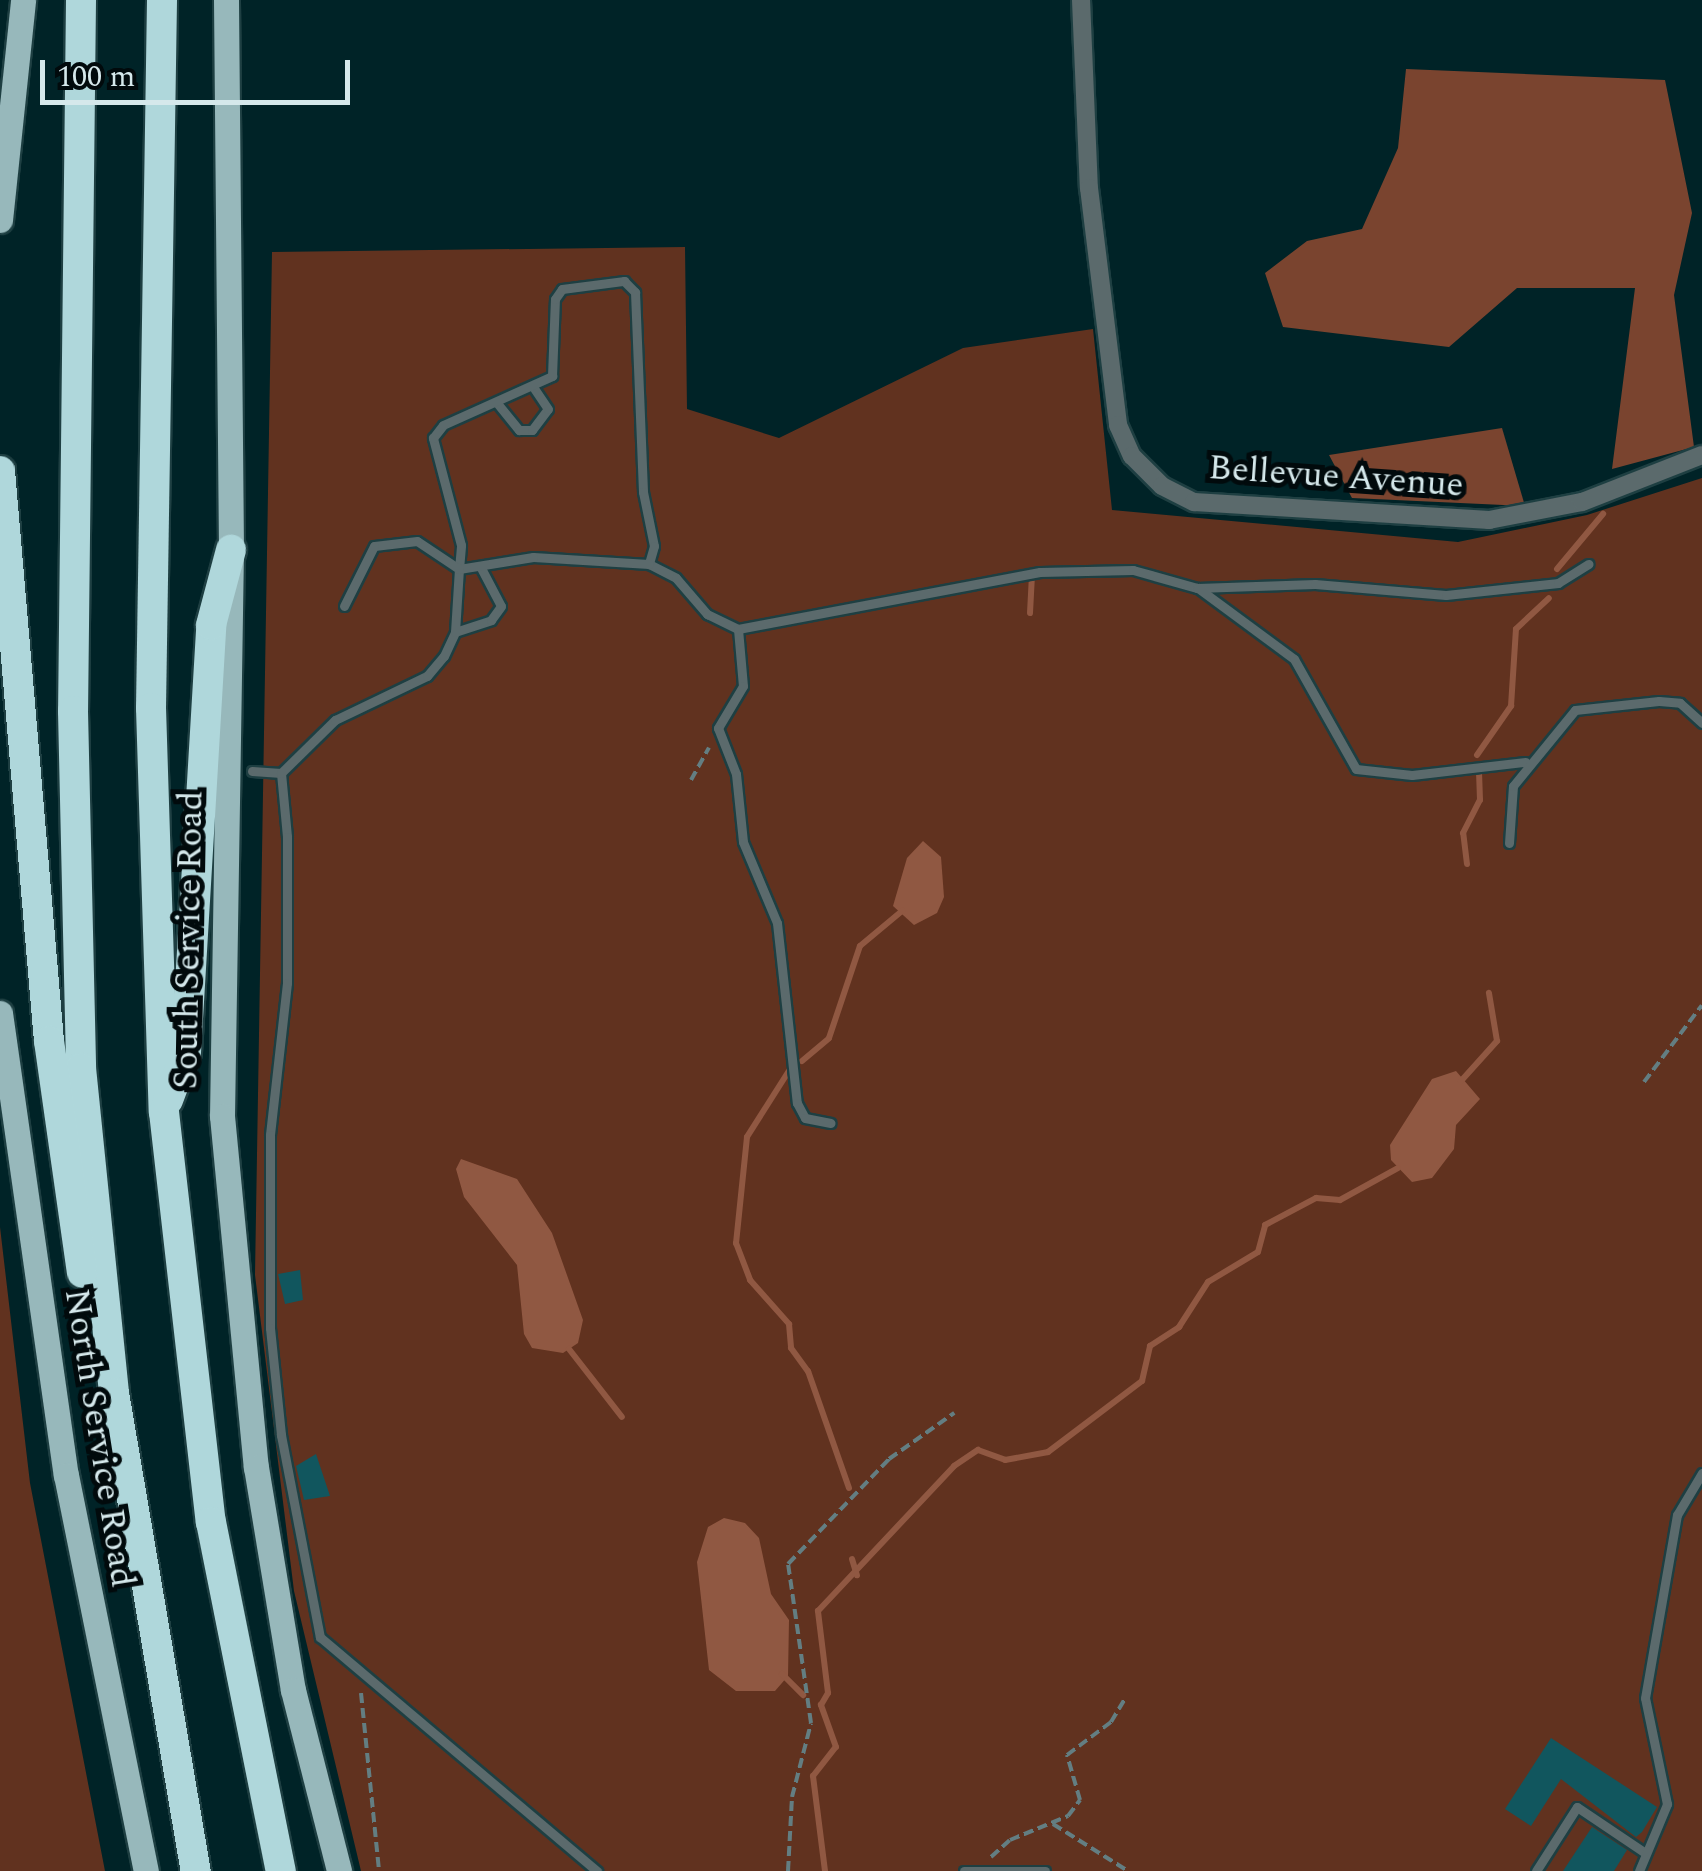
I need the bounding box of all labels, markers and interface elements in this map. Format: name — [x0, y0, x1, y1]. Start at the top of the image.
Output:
scale bar — [45, 40, 355, 102]
text: 100 m — [57, 54, 135, 100]
street label: Bellevue Avenue — [1207, 447, 1465, 507]
street label: South Service Road — [165, 790, 213, 1090]
street label: North Service Road — [55, 1286, 143, 1590]

